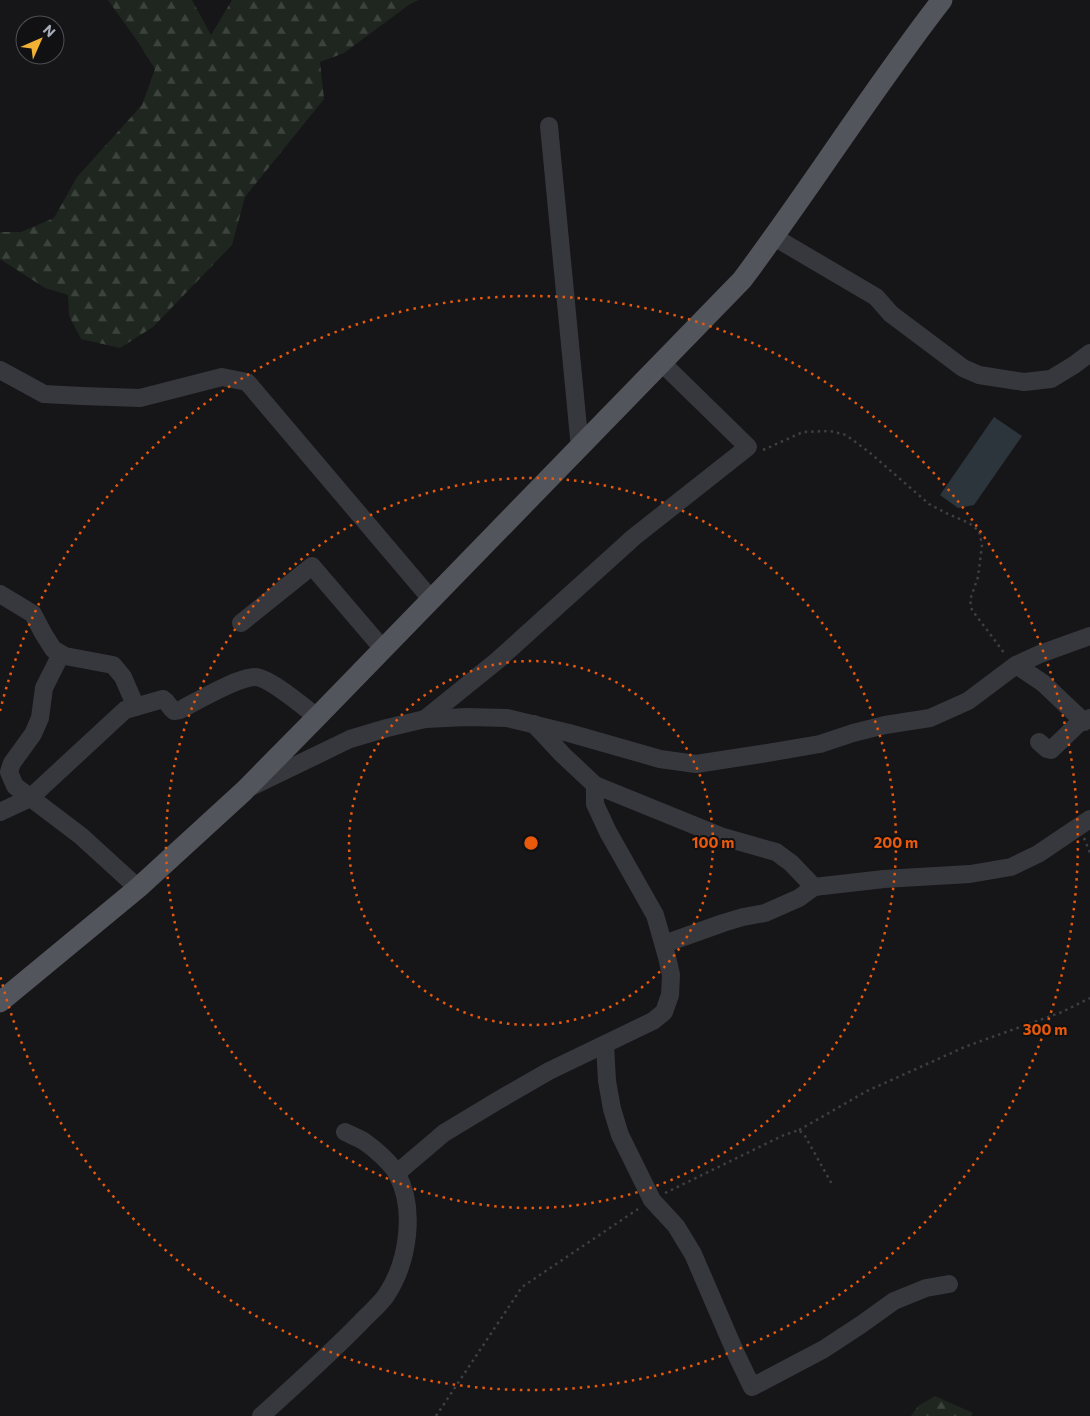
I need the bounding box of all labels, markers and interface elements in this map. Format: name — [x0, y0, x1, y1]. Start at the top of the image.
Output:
north arrow — [15, 15, 65, 65]
text: N — [40, 21, 59, 40]
text: 100 m — [692, 833, 734, 851]
text: 200 m — [874, 833, 918, 851]
centre of rings — [522, 834, 540, 852]
text: 300 m — [1023, 1020, 1067, 1038]

